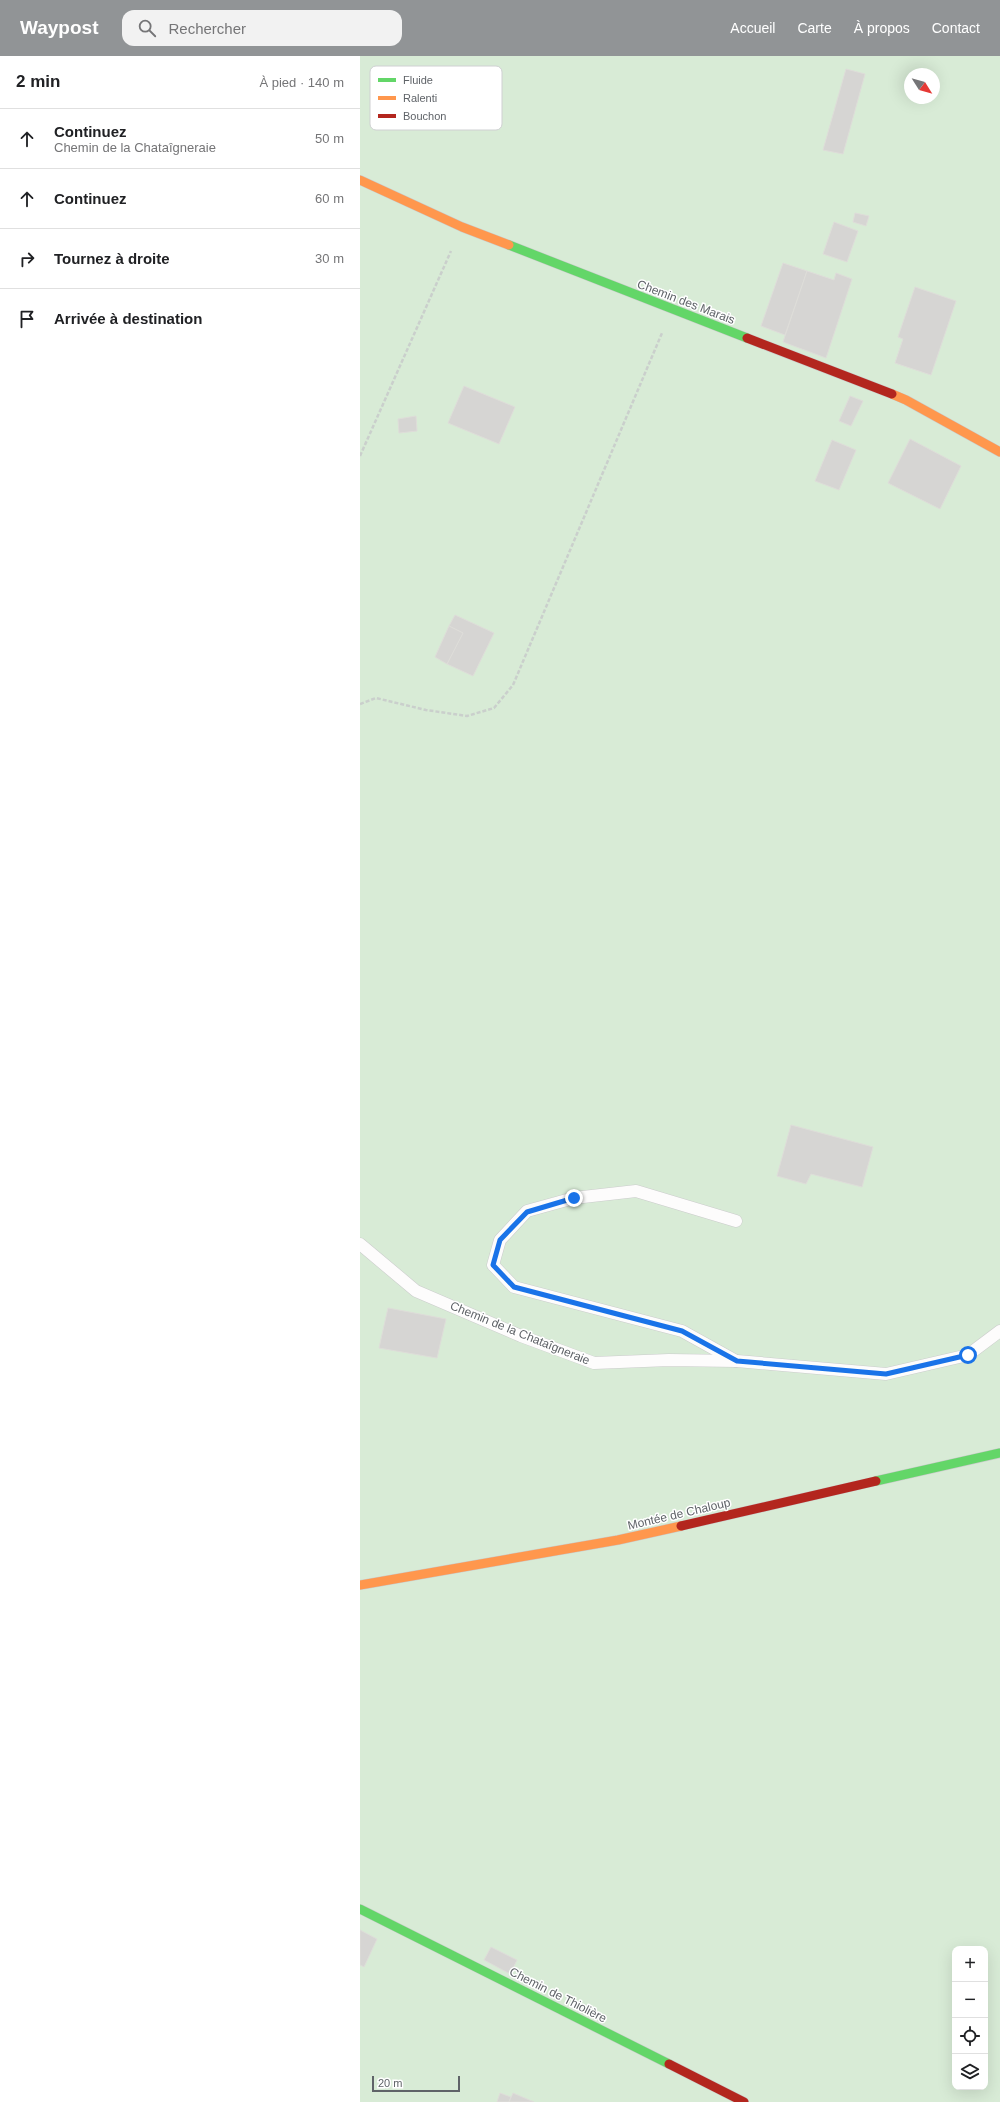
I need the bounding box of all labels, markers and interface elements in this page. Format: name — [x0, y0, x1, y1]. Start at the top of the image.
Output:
search box — [122, 10, 402, 46]
text: Waypost — [20, 17, 98, 38]
icon: search — [136, 17, 158, 39]
text: Rechercher — [168, 20, 246, 37]
text: Accueil — [730, 20, 775, 36]
text: Carte — [797, 20, 832, 36]
text: À propos — [854, 20, 910, 36]
text: Contact — [932, 20, 980, 36]
legend — [370, 66, 502, 130]
north arrow — [904, 68, 940, 104]
text: 2 min — [16, 72, 60, 91]
text: Fluide — [403, 74, 433, 86]
text: À pied · 140 m — [259, 75, 344, 90]
text: Ralenti — [403, 92, 437, 104]
text: Bouchon — [403, 110, 446, 122]
text: Continuez — [54, 123, 127, 140]
icon: ahead — [16, 128, 38, 150]
text: 50 m — [315, 131, 344, 146]
text: Chemin de la Chataîgneraie — [54, 140, 216, 155]
icon: ahead — [16, 188, 38, 210]
text: Continuez — [54, 190, 127, 207]
text: 60 m — [315, 191, 344, 206]
icon: right — [16, 248, 38, 270]
text: Tournez à droite — [54, 250, 170, 267]
text: 30 m — [315, 251, 344, 266]
street label: Chemin des Marais — [635, 277, 737, 327]
icon: arrive — [16, 308, 38, 330]
text: Arrivée à destination — [54, 310, 202, 327]
route end — [565, 1189, 583, 1207]
street label: Chemin de la Chataîgneraie — [448, 1299, 592, 1368]
route start — [959, 1346, 977, 1364]
street label: Montée de Chaloup — [626, 1495, 732, 1533]
map controls — [952, 1946, 988, 2090]
button: + — [952, 1946, 988, 1982]
street label: Chemin de Thiolière — [507, 1964, 609, 2026]
button: − — [952, 1982, 988, 2018]
button: locate — [952, 2018, 988, 2054]
button: layers — [952, 2054, 988, 2090]
scale bar — [372, 2074, 460, 2093]
text: 20 m — [378, 2077, 402, 2089]

